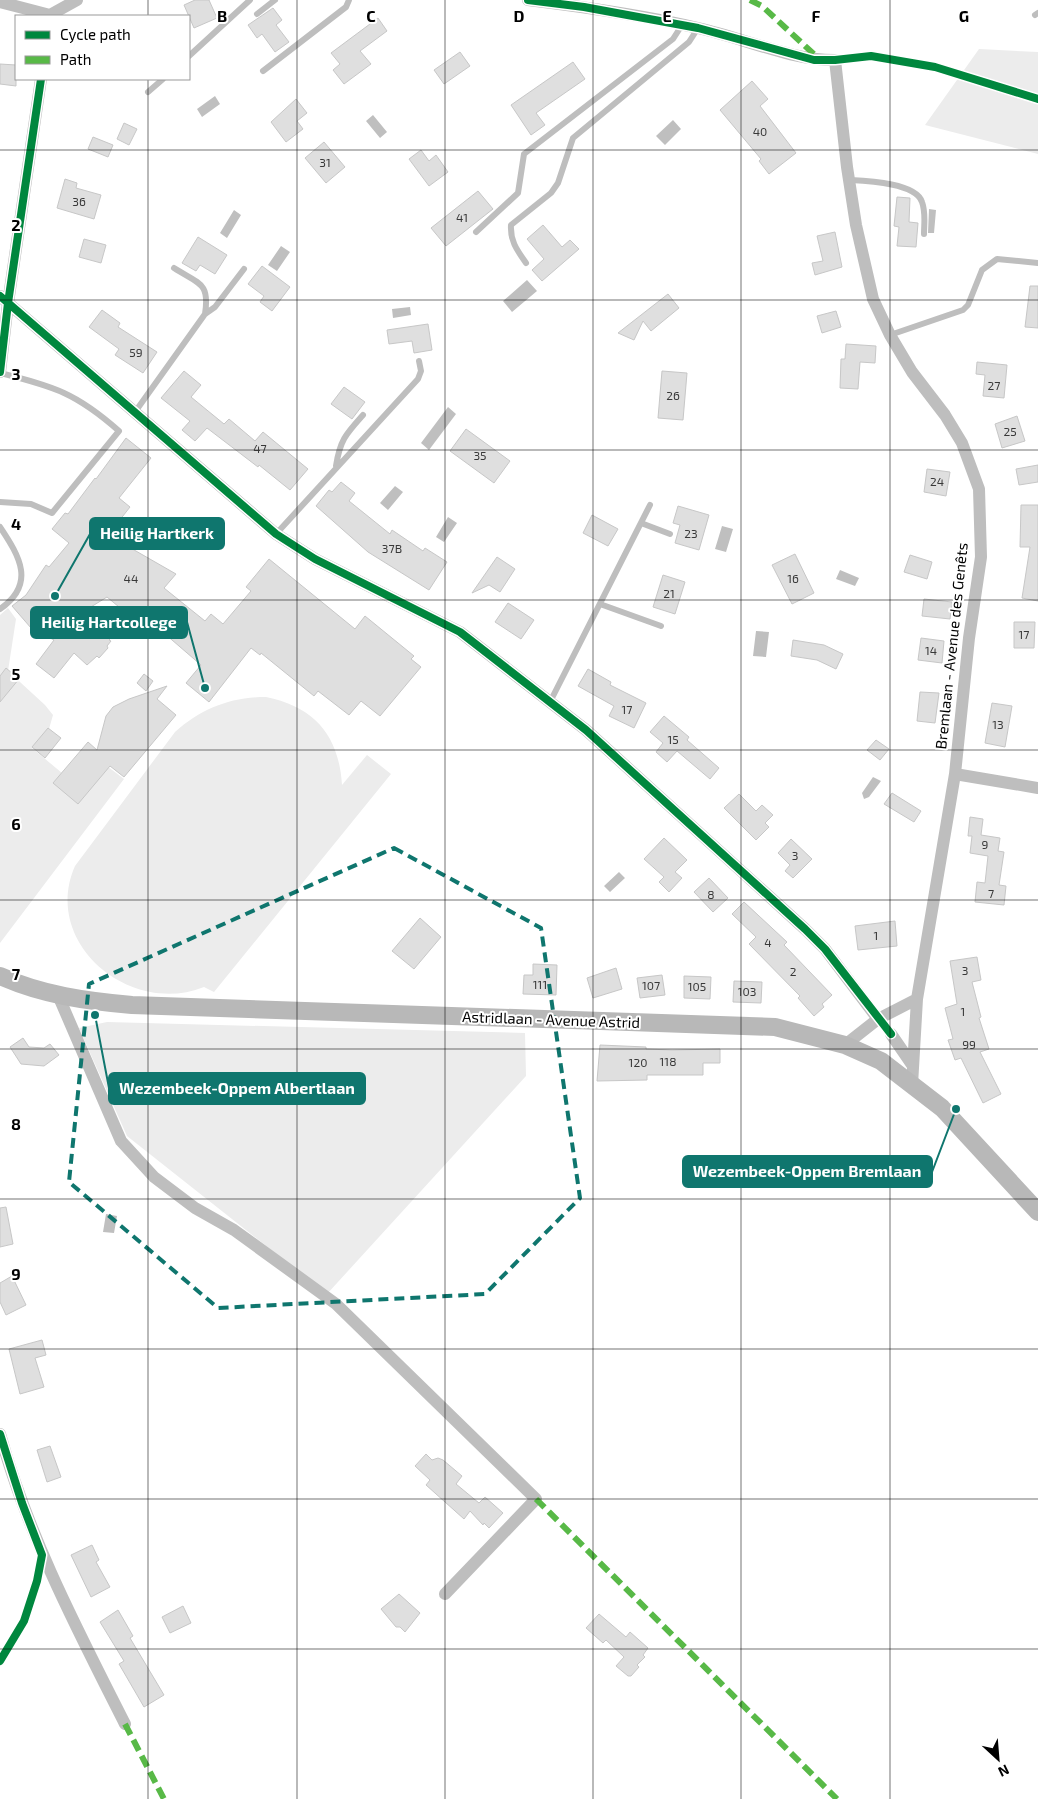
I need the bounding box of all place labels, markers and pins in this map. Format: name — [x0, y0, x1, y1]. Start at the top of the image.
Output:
callout: Heilig Hartkerk — [90, 518, 224, 549]
callout: Heilig Hartcollege — [31, 607, 187, 638]
callout: Wezembeek-Oppem Albertlaan — [109, 1073, 365, 1104]
callout: Wezembeek-Oppem Bremlaan — [683, 1156, 932, 1187]

